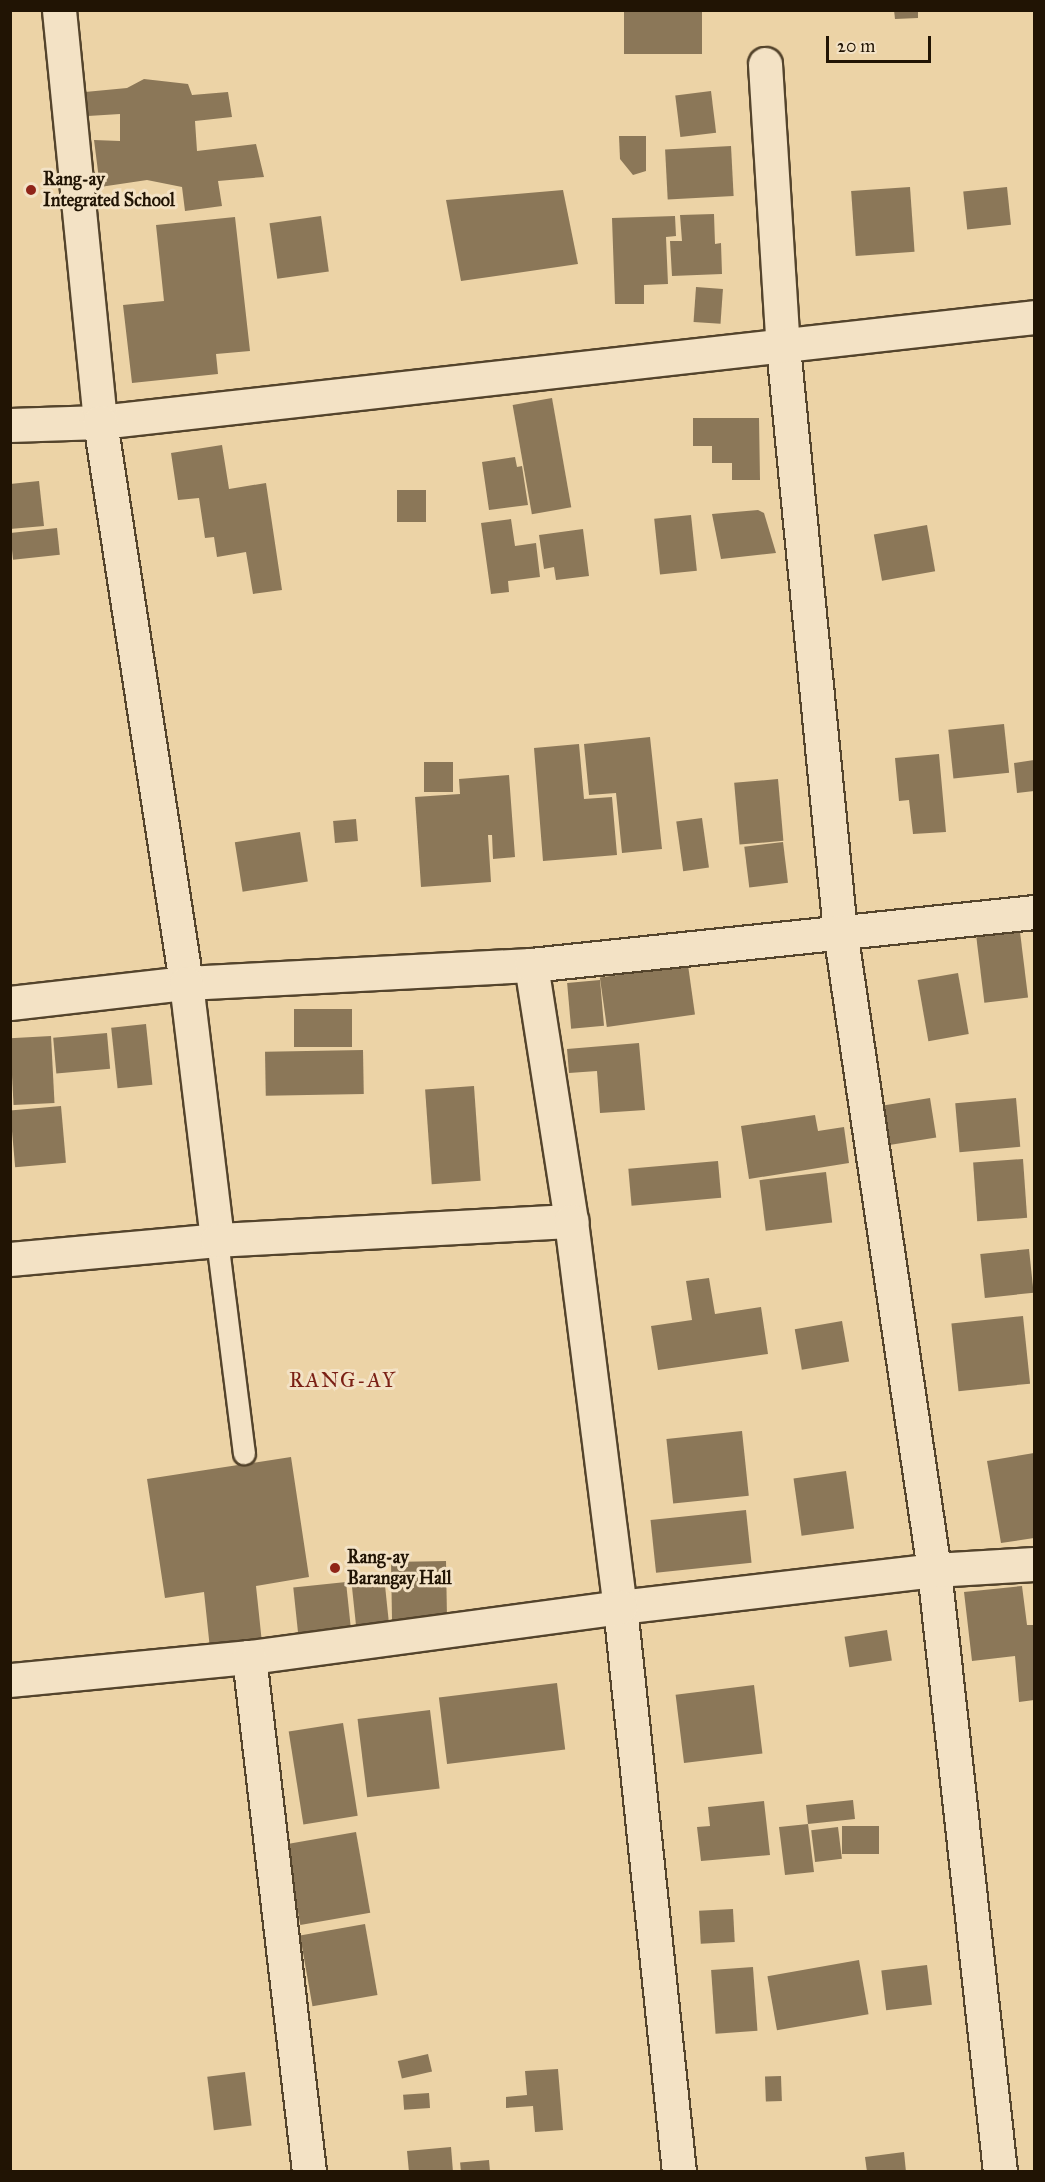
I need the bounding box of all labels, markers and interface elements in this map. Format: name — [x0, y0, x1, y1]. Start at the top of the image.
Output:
scale bar — [829, 24, 934, 62]
text: 20 m — [837, 35, 875, 57]
place label: Rang-ay Integrated School — [43, 169, 175, 212]
marker: Rang-ay Integrated School — [24, 183, 38, 197]
district label: RANG-AY — [289, 1367, 397, 1393]
place label: Rang-ay Barangay Hall — [347, 1547, 452, 1590]
marker: Rang-ay Barangay Hall — [328, 1561, 342, 1575]

